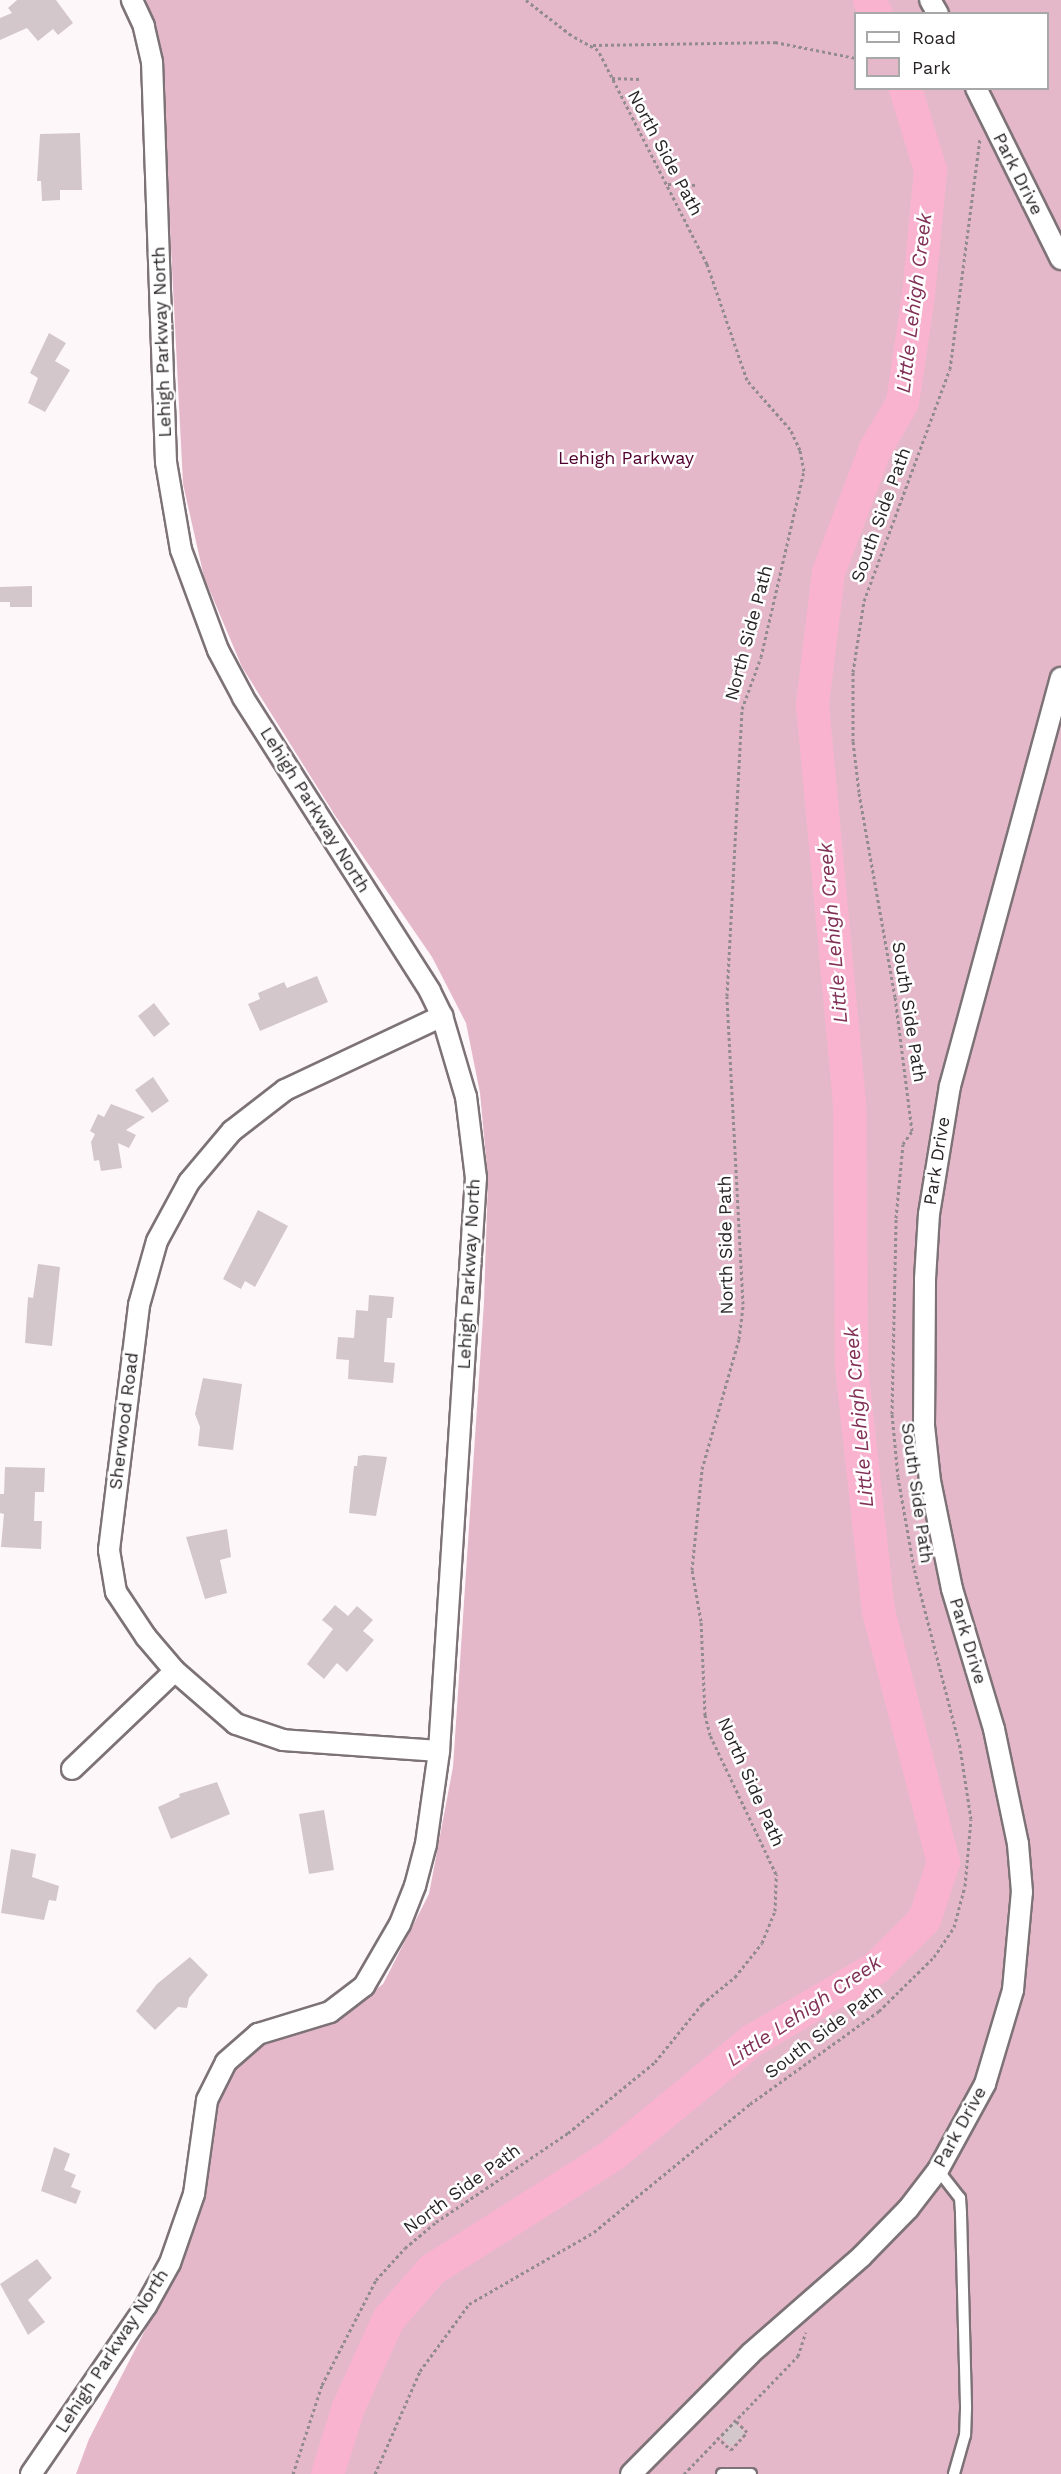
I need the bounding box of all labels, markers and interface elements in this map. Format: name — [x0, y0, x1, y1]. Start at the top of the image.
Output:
legend — [854, 12, 1049, 90]
text: Road — [912, 27, 956, 48]
text: Park — [912, 57, 951, 78]
street label: North Side Path — [623, 87, 707, 219]
street label: Park Drive — [988, 129, 1048, 219]
water label: Little Lehigh Creek — [891, 212, 937, 394]
street label: Lehigh Parkway North — [148, 246, 176, 438]
street label: South Side Path — [847, 445, 915, 585]
park label: Lehigh Parkway — [558, 447, 694, 469]
street label: North Side Path — [721, 563, 777, 703]
street label: Lehigh Parkway North — [255, 723, 375, 897]
water label: Little Lehigh Creek — [813, 842, 853, 1024]
street label: South Side Path — [887, 940, 931, 1084]
street label: Park Drive — [919, 1115, 955, 1207]
street label: North Side Path — [714, 1175, 738, 1315]
street label: Lehigh Parkway North — [453, 1178, 485, 1370]
water label: Little Lehigh Creek — [839, 1326, 879, 1508]
street label: Sherwood Road — [105, 1351, 143, 1491]
street label: South Side Path — [896, 1421, 938, 1565]
street label: Park Drive — [945, 1595, 991, 1687]
street label: North Side Path — [713, 1714, 789, 1850]
water label: Little Lehigh Creek — [722, 1950, 886, 2072]
street label: South Side Path — [761, 1981, 887, 2083]
street label: Park Drive — [929, 2083, 991, 2171]
street label: North Side Path — [399, 2139, 525, 2239]
street label: Lehigh Parkway North — [51, 2265, 173, 2437]

